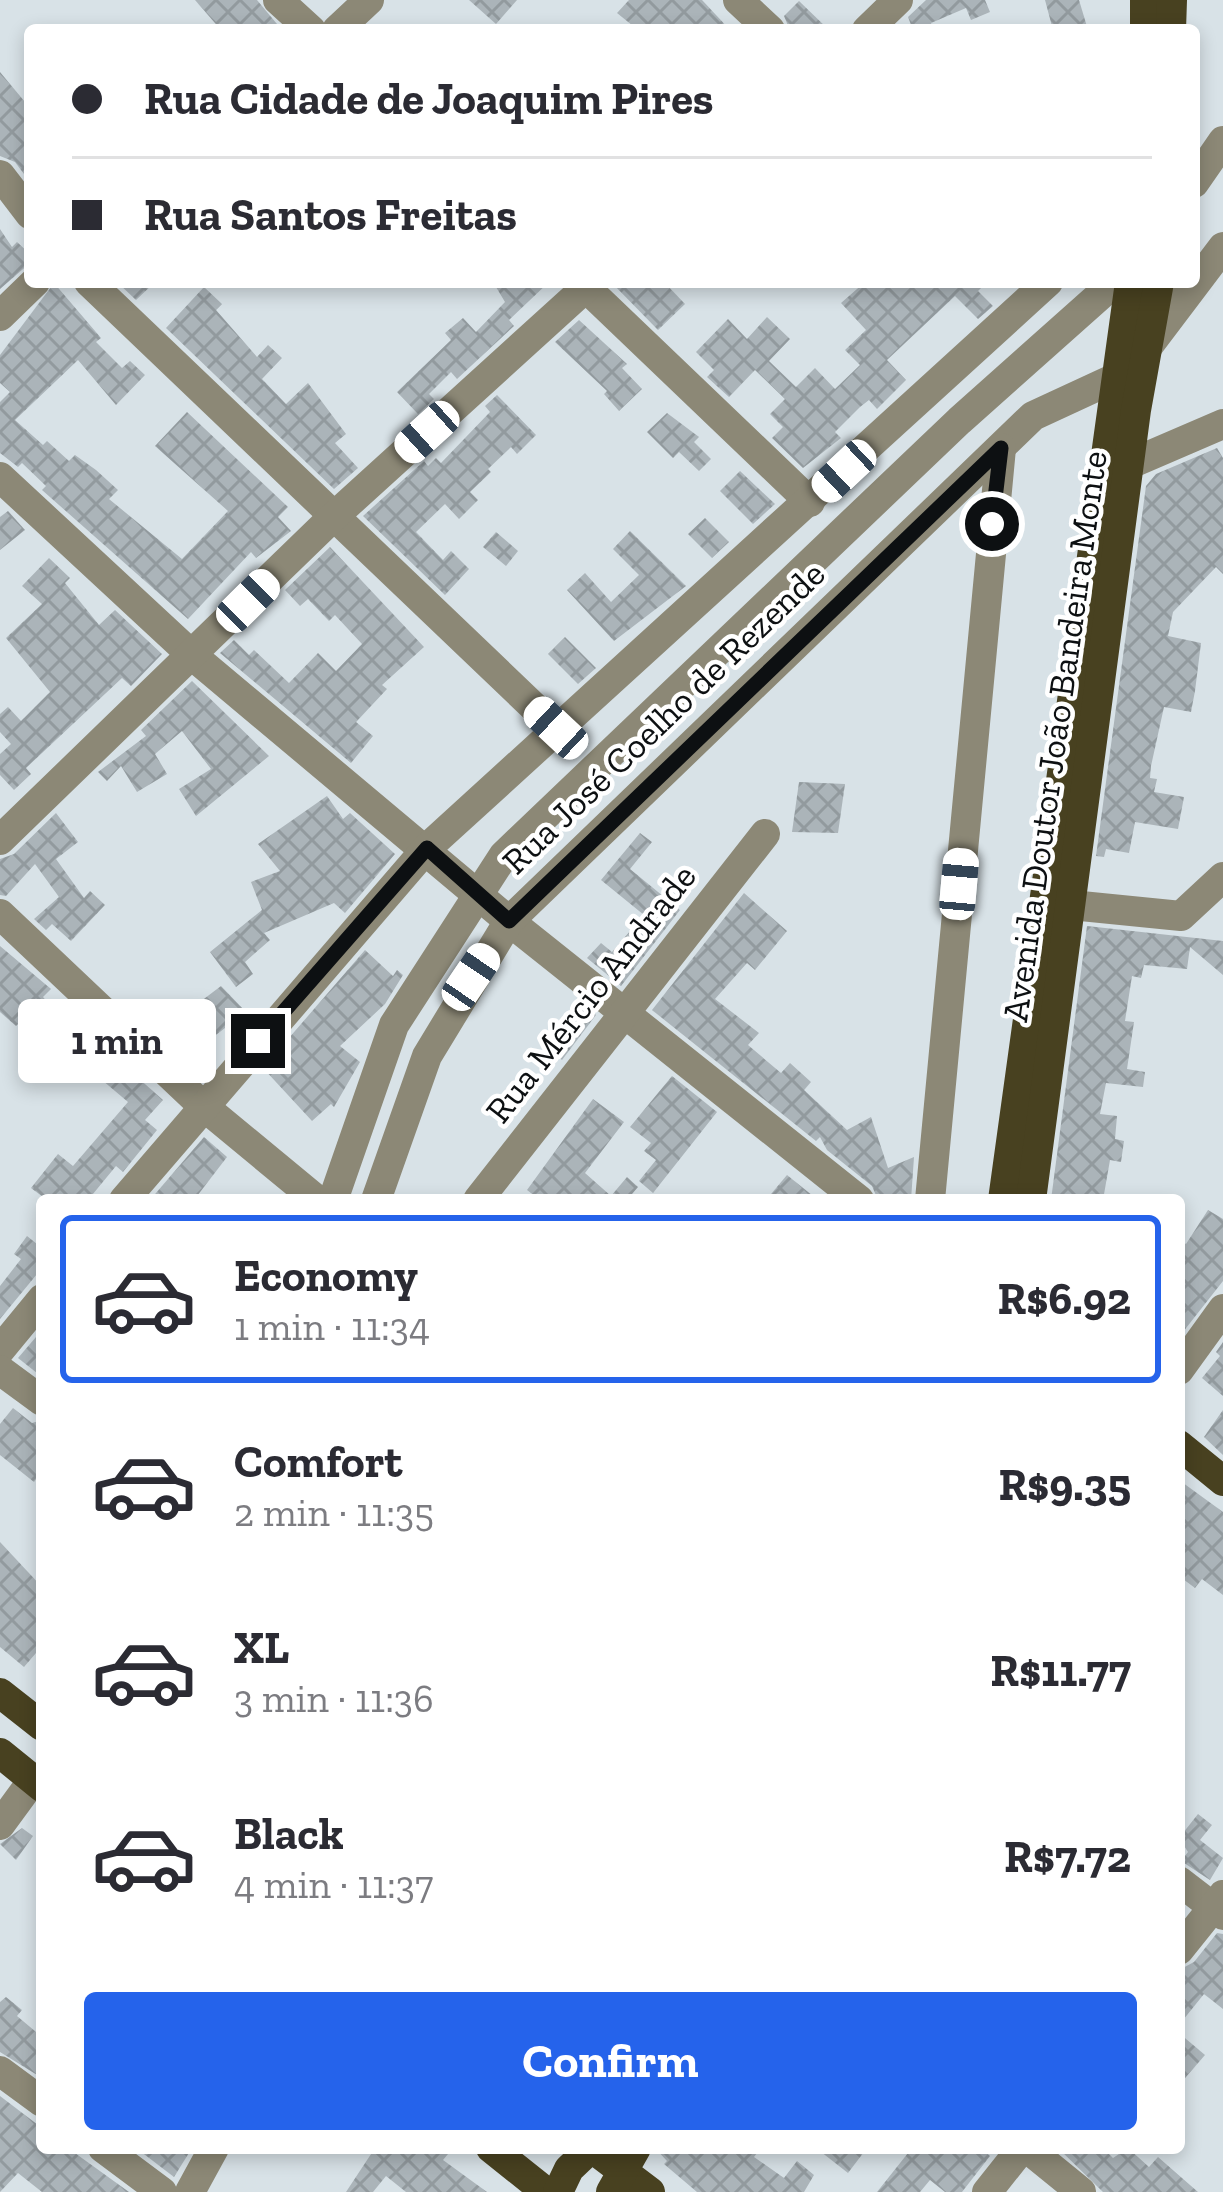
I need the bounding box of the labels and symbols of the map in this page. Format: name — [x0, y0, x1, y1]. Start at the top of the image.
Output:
car — [388, 395, 466, 469]
car — [805, 433, 883, 509]
street label: Avenida Doutor João Bandeira Monte — [993, 448, 1116, 1024]
route start — [965, 497, 1019, 551]
street label: Rua José Coelho de Rezende — [493, 552, 834, 883]
car — [210, 563, 286, 639]
car — [517, 690, 595, 766]
car — [938, 847, 980, 921]
street label: Rua Mércio Andrade — [476, 856, 705, 1131]
car — [436, 937, 506, 1017]
callout: 1 min — [18, 999, 216, 1083]
route end — [231, 1014, 285, 1068]

